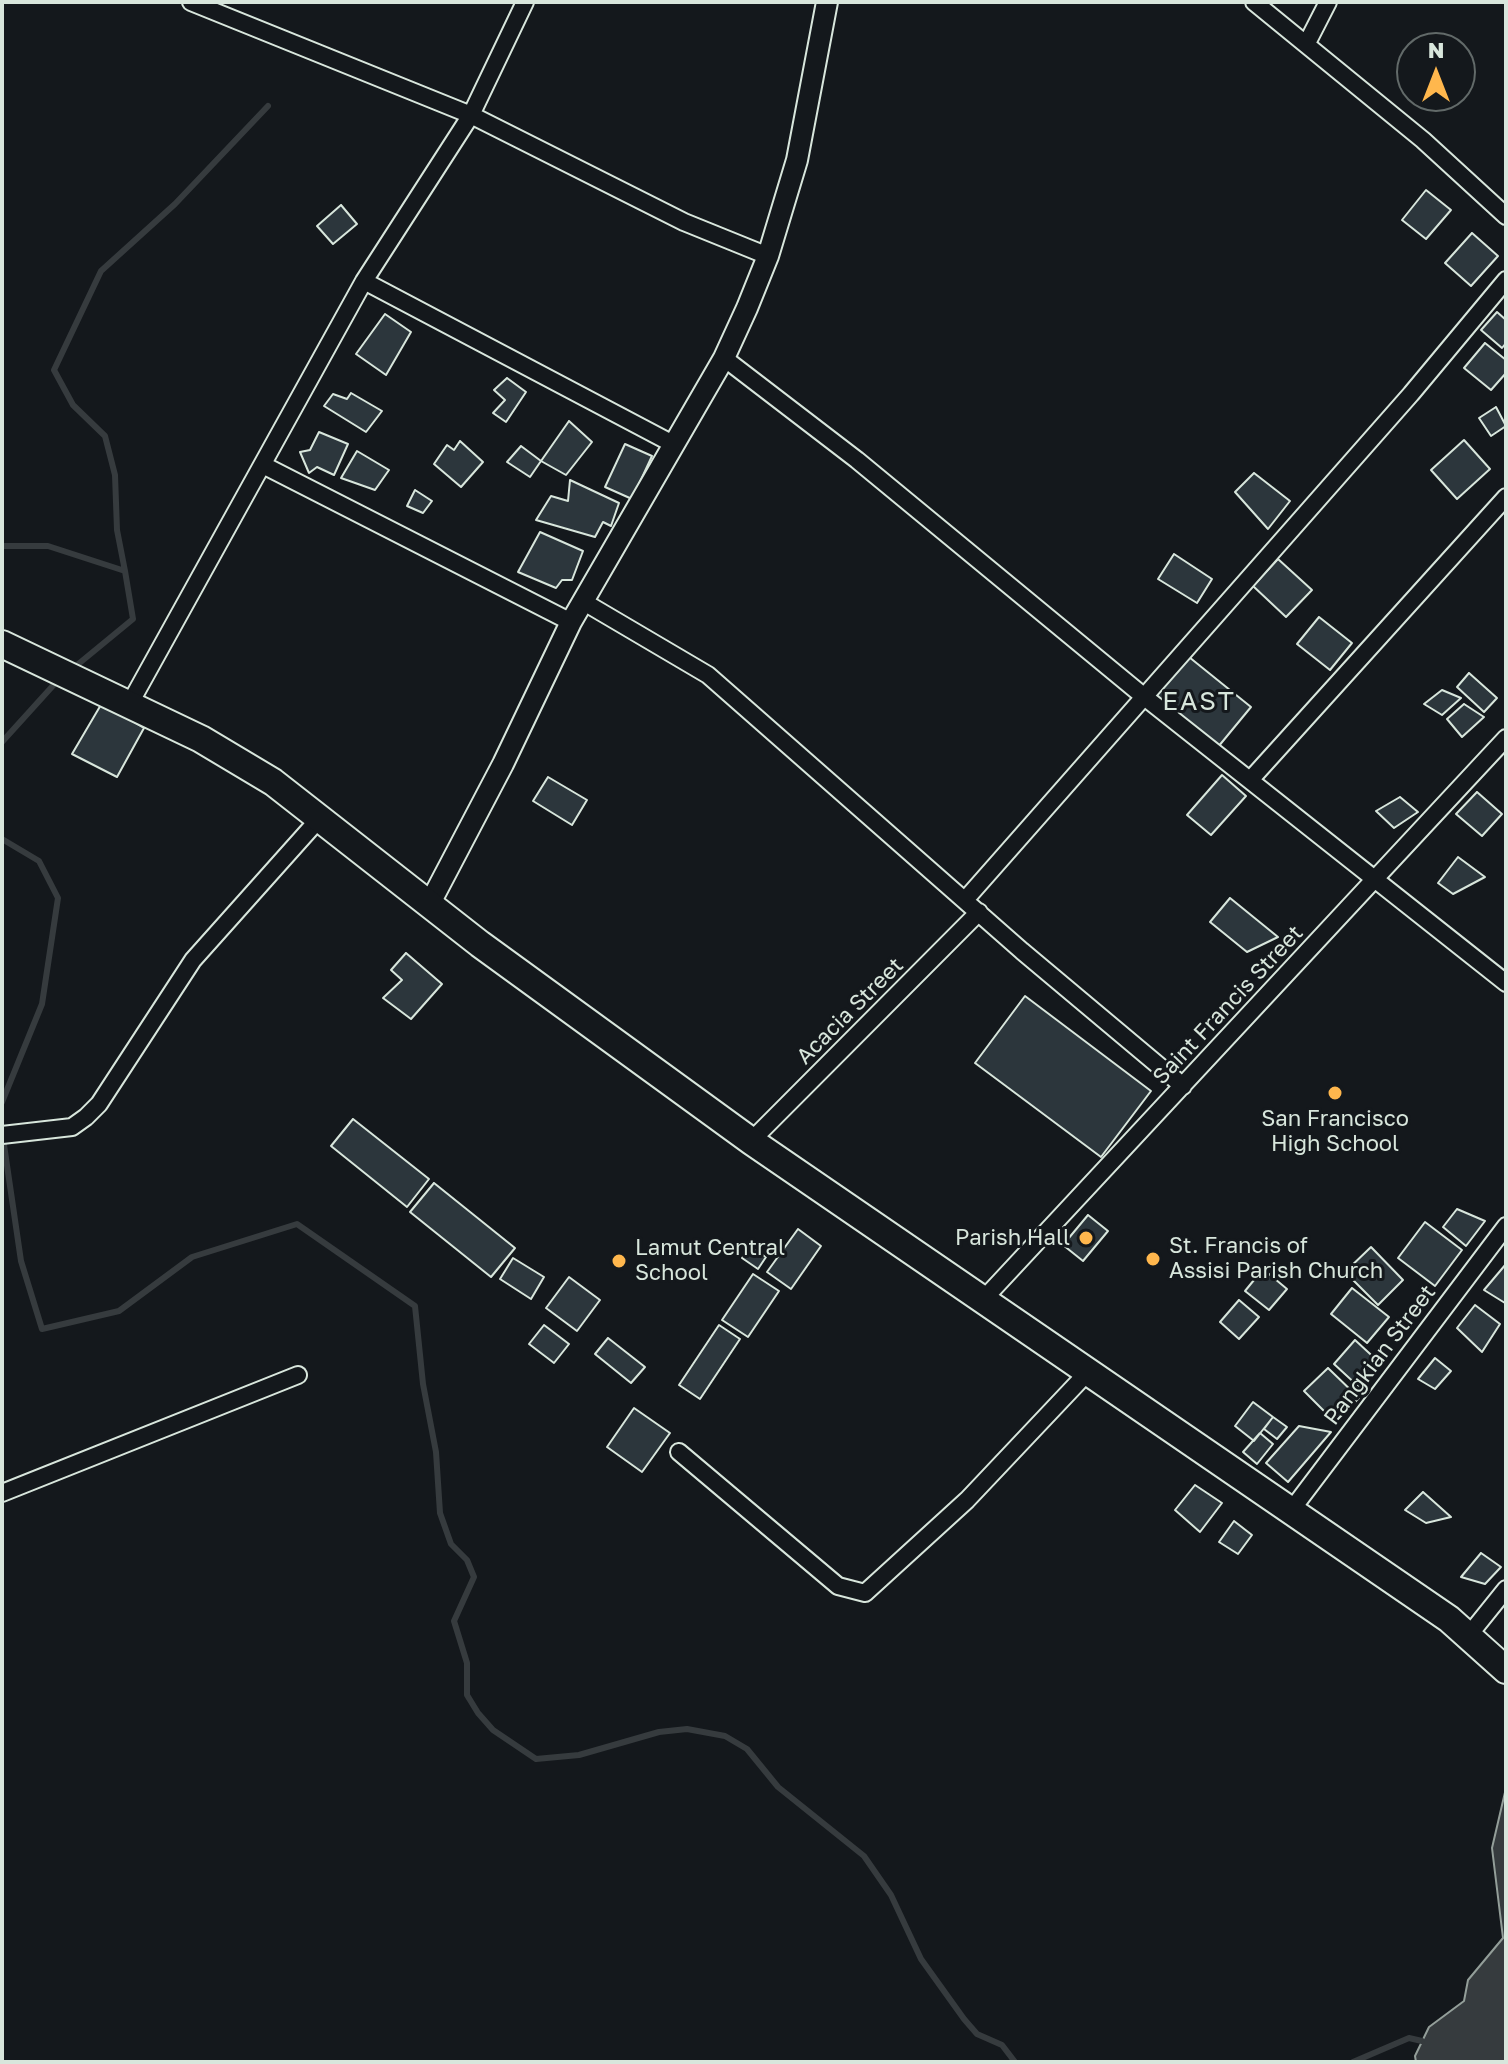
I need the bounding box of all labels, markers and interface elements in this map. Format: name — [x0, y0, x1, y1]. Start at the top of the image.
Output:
north arrow — [1396, 32, 1476, 112]
text: N — [1428, 36, 1444, 63]
district label: EAST — [1162, 686, 1236, 718]
street label: Saint Francis Street — [1148, 920, 1308, 1090]
street label: Acacia Street — [791, 952, 909, 1070]
marker: San Francisco High School — [1326, 1084, 1344, 1102]
place label: San Francisco High School — [1261, 1106, 1409, 1158]
place label: Parish Hall — [955, 1225, 1070, 1251]
marker: Parish Hall — [1077, 1229, 1095, 1247]
place label: St. Francis of Assisi Parish Church — [1169, 1233, 1383, 1284]
place label: Lamut Central School — [635, 1235, 785, 1286]
marker: St. Francis of Assisi Parish Church — [1144, 1250, 1162, 1268]
marker: Lamut Central School — [610, 1252, 628, 1270]
street label: Pangkian Street — [1319, 1280, 1441, 1430]

